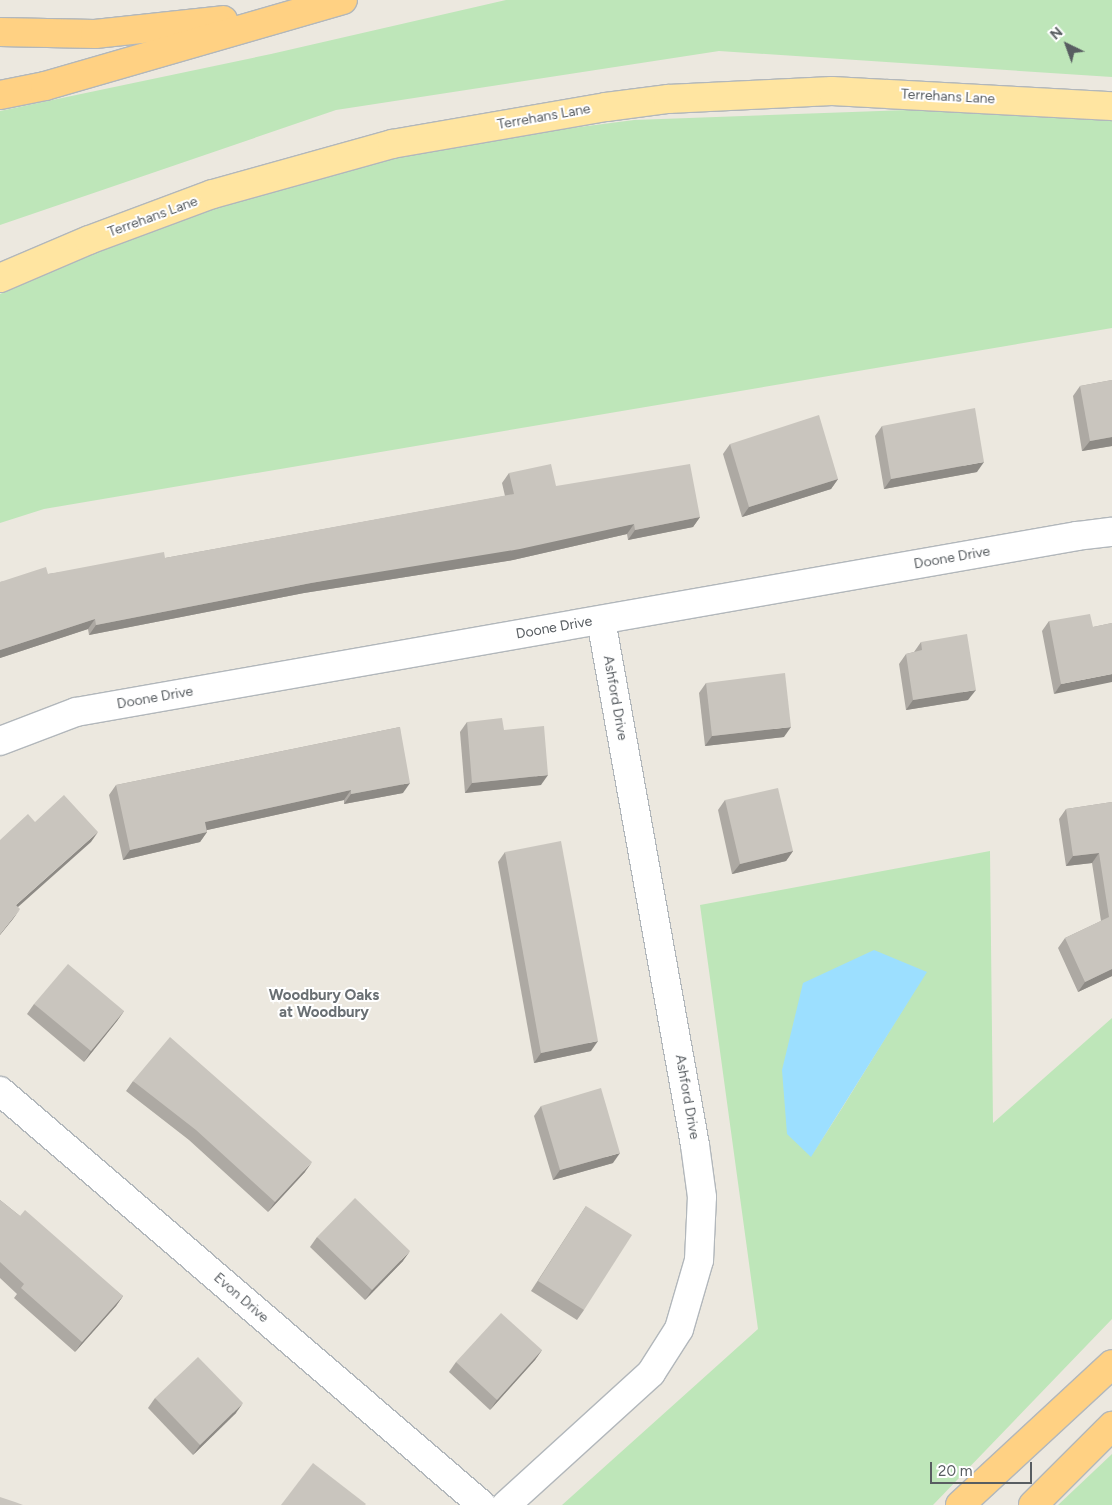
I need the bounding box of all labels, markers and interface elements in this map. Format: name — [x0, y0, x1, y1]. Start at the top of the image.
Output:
north arrow — [1042, 20, 1092, 70]
text: N — [1047, 24, 1066, 43]
street label: Terrehans Lane — [901, 86, 995, 108]
street label: Terrehans Lane — [496, 101, 592, 133]
street label: Terrehans Lane — [106, 193, 200, 241]
street label: Doone Drive — [913, 543, 991, 573]
street label: Doone Drive — [515, 613, 593, 643]
street label: Ashford Drive — [599, 654, 631, 742]
street label: Doone Drive — [116, 683, 194, 713]
district label: Woodbury Oaks at Woodbury — [269, 986, 379, 1021]
street label: Ashford Drive — [671, 1053, 703, 1141]
street label: Evon Drive — [210, 1270, 272, 1326]
scale bar — [932, 1452, 1034, 1484]
text: 20 m — [938, 1462, 972, 1480]

